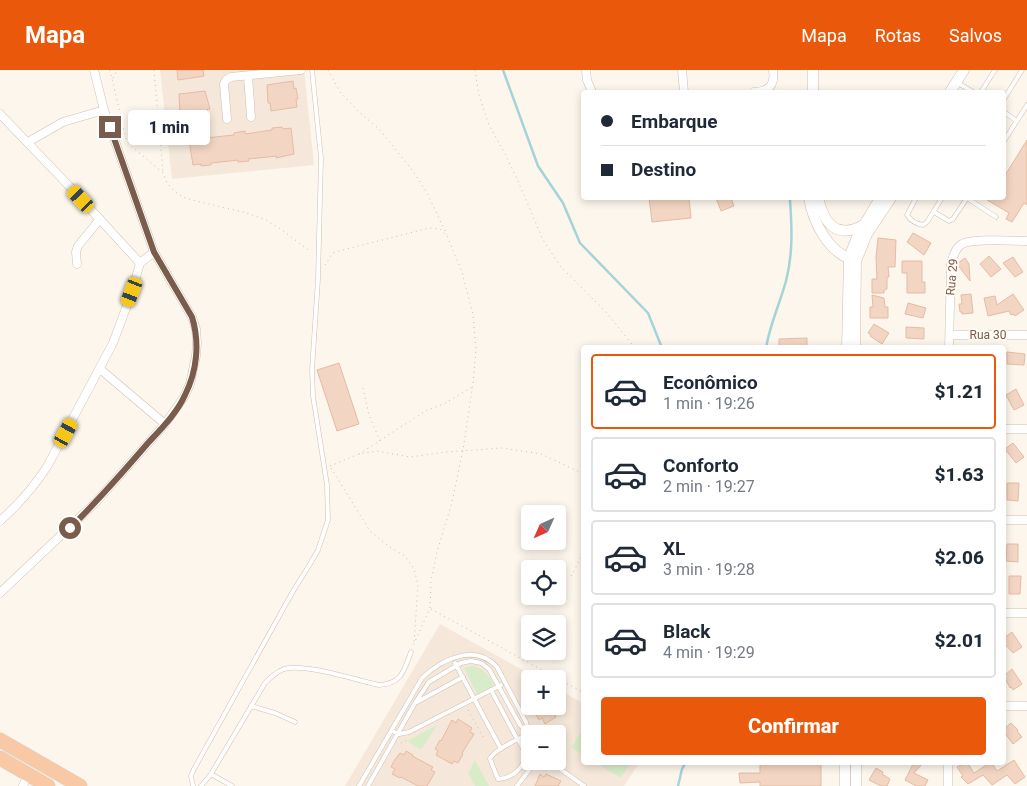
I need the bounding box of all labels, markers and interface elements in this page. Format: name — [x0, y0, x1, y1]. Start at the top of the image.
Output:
text: Mapa — [25, 21, 85, 49]
text: Mapa — [801, 25, 847, 46]
text: Rotas — [875, 25, 921, 46]
text: Salvos — [949, 25, 1002, 46]
callout: 1 min — [128, 110, 210, 144]
text: Embarque — [631, 110, 717, 133]
route end — [99, 116, 121, 138]
text: 1 min — [149, 118, 189, 137]
text: Destino — [631, 158, 696, 181]
car — [65, 183, 96, 215]
street label: Rua 29 — [943, 258, 961, 296]
car — [119, 275, 144, 309]
street label: Rua 30 — [969, 328, 1007, 342]
icon: car — [603, 369, 648, 414]
text: Econômico — [663, 371, 758, 394]
text: $1.21 — [935, 380, 984, 403]
text: 1 min · 19:26 — [663, 394, 755, 413]
car — [52, 416, 79, 450]
icon: car — [603, 452, 648, 497]
text: Conforto — [663, 454, 739, 477]
text: $1.63 — [935, 463, 984, 486]
text: 2 min · 19:27 — [663, 477, 755, 496]
north arrow — [521, 505, 566, 550]
map controls — [521, 505, 566, 770]
route start — [59, 517, 81, 539]
icon: car — [603, 535, 648, 580]
text: XL — [663, 537, 685, 560]
text: $2.06 — [935, 546, 984, 569]
button: locate — [521, 560, 566, 605]
text: 3 min · 19:28 — [663, 560, 755, 579]
button: layers — [521, 615, 566, 660]
icon: car — [603, 618, 648, 663]
text: Black — [663, 620, 710, 643]
text: $2.01 — [935, 629, 984, 652]
text: 4 min · 19:29 — [663, 643, 755, 662]
button: + — [521, 670, 566, 715]
button: Confirmar — [601, 697, 986, 755]
button: − — [521, 725, 566, 770]

